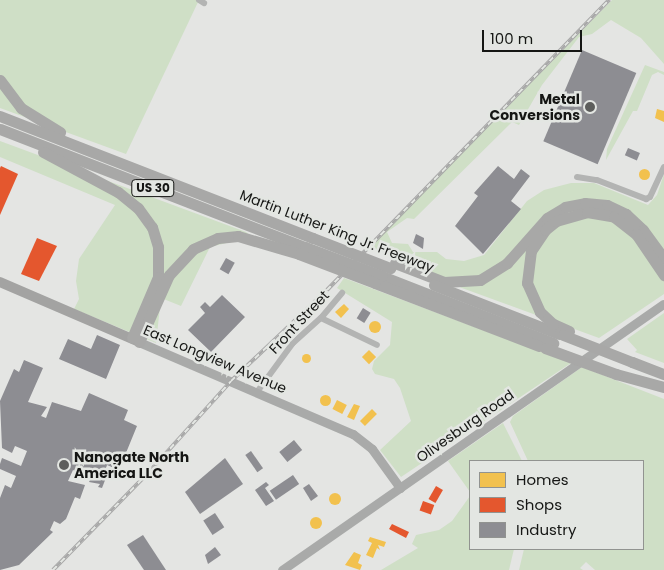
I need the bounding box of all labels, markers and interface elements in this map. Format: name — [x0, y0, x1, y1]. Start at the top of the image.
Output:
scale bar — [484, 20, 584, 52]
text: 100 m — [490, 28, 533, 49]
place label: Metal Conversions — [489, 91, 580, 124]
marker: Metal Conversions — [584, 101, 596, 113]
road number: US 30 — [130, 178, 176, 198]
street label: Martin Luther King Jr. Freeway — [238, 186, 436, 276]
street label: Front Street — [266, 287, 332, 357]
street label: East Longview Avenue — [141, 321, 289, 397]
street label: Olivesburg Road — [413, 386, 517, 466]
place label: Nanogate North America LLC — [74, 449, 189, 482]
marker: Nanogate North America LLC — [58, 459, 70, 471]
legend — [469, 460, 644, 550]
text: Homes — [516, 469, 569, 490]
text: Shops — [516, 494, 562, 515]
text: Industry — [516, 519, 576, 540]

